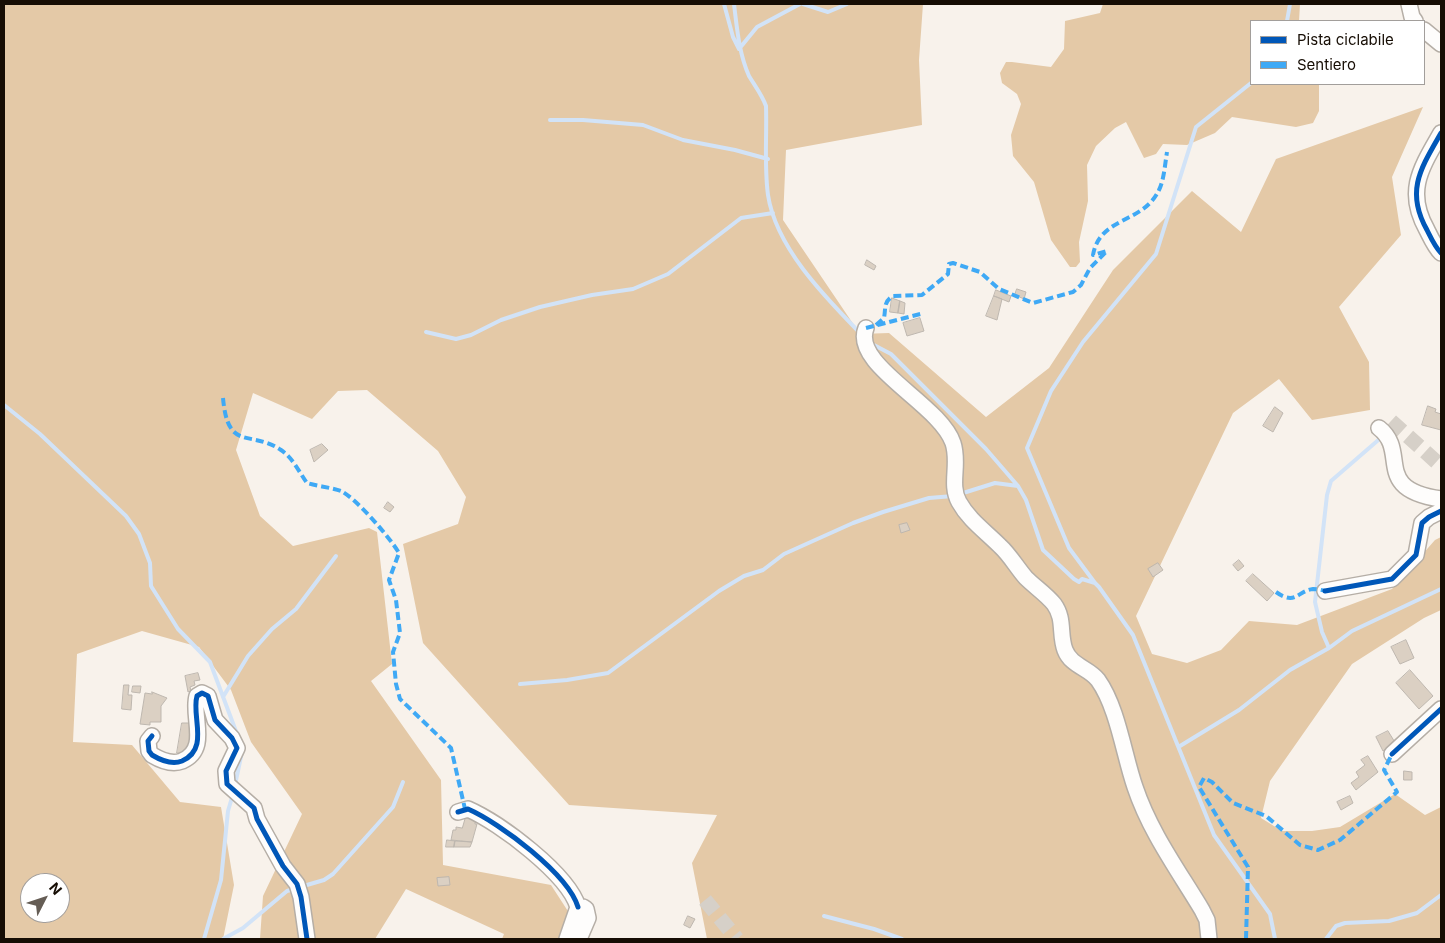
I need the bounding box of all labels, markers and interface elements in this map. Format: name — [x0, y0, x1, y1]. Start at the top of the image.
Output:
legend — [1250, 20, 1425, 85]
text: Pista ciclabile — [1297, 30, 1394, 49]
text: Sentiero — [1297, 55, 1356, 74]
north arrow — [20, 873, 70, 923]
text: N — [46, 879, 66, 898]

